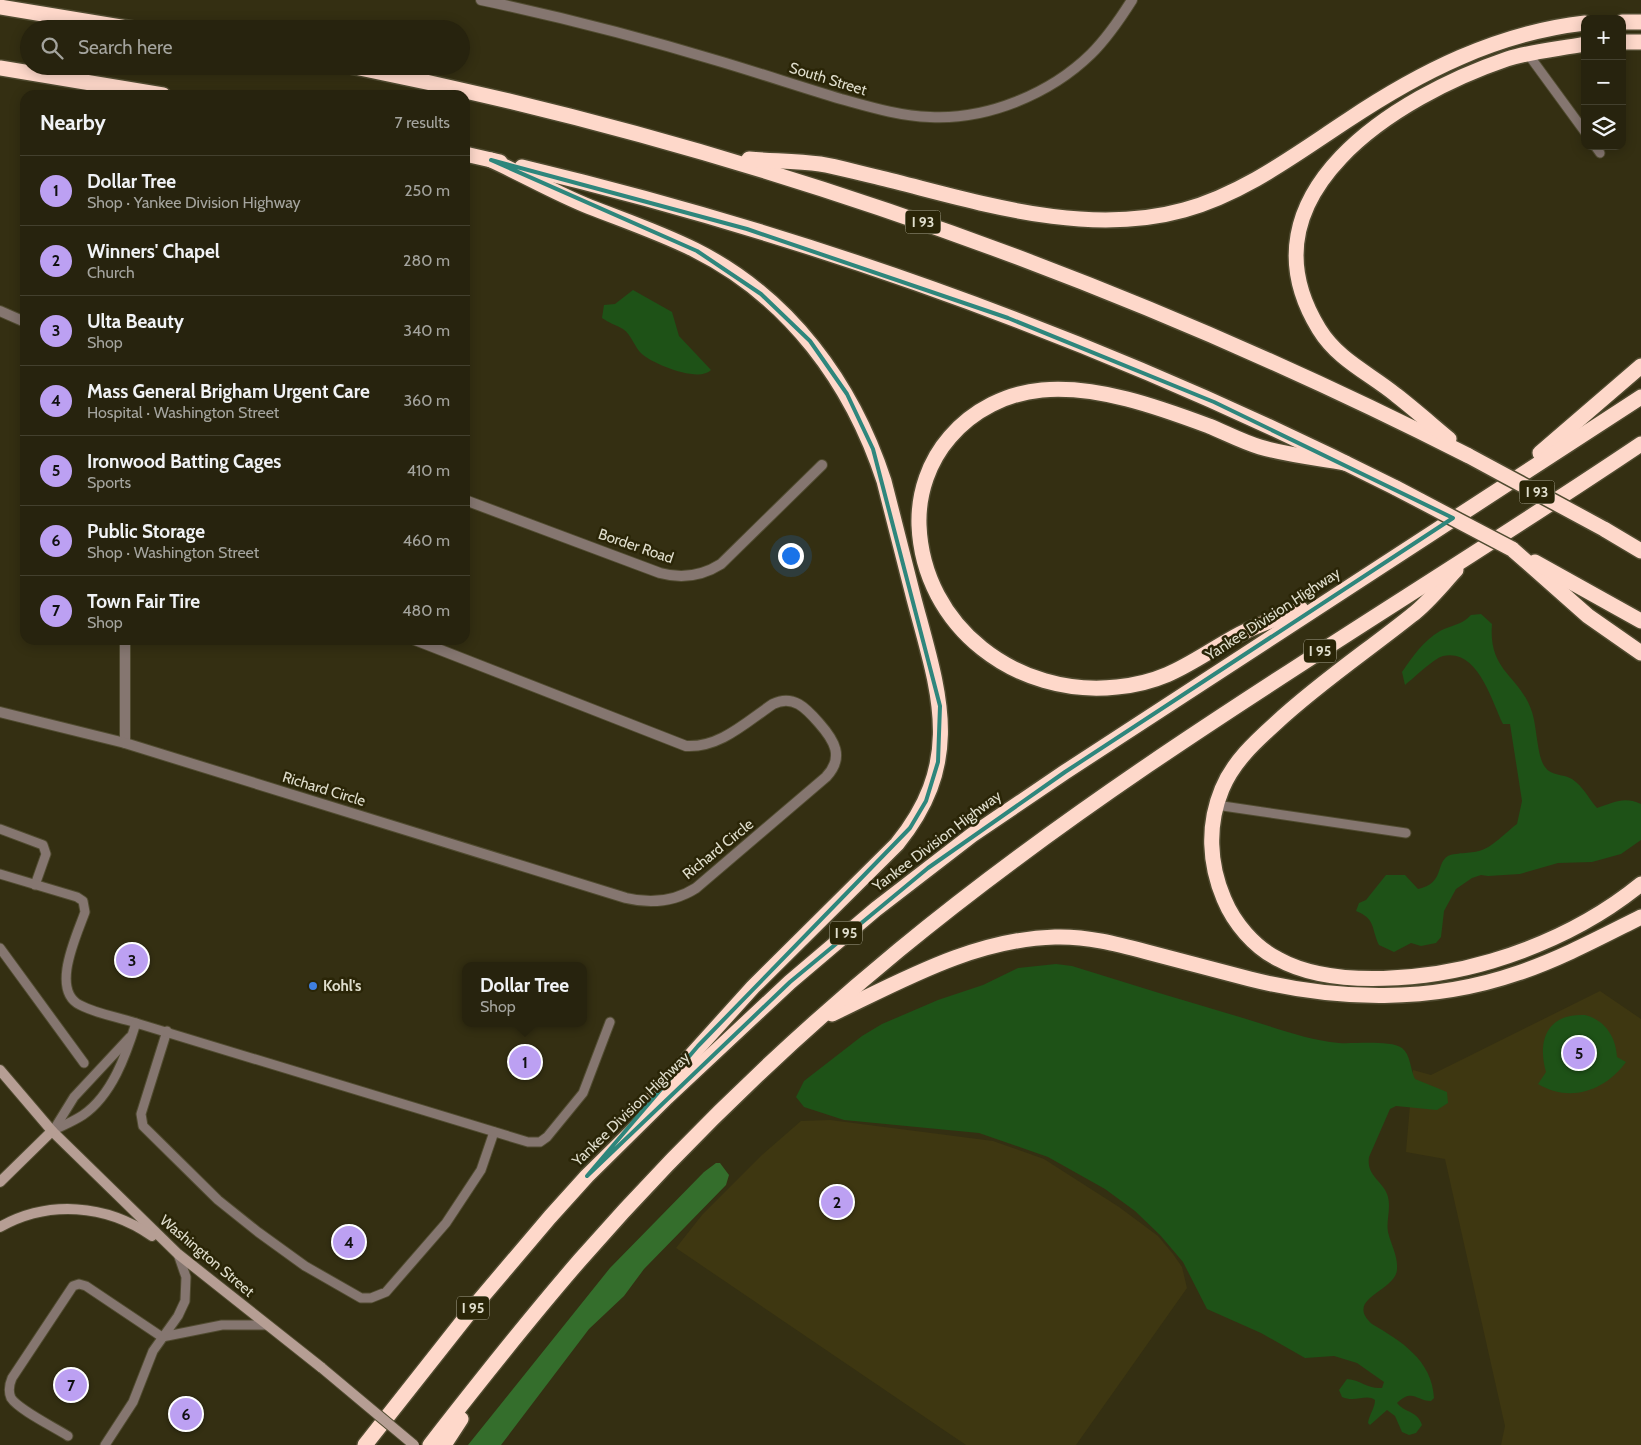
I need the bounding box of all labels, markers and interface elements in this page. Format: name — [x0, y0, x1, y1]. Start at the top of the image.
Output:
map controls — [1581, 15, 1626, 150]
button: + — [1581, 15, 1626, 60]
search box — [20, 20, 470, 75]
icon: search — [38, 34, 66, 62]
text: Search here — [78, 36, 172, 59]
street label: South Street — [787, 59, 869, 99]
button: − — [1581, 60, 1626, 105]
button: layers — [1581, 105, 1626, 150]
text: Nearby — [40, 110, 106, 135]
text: 7 results — [395, 113, 450, 132]
text: Dollar Tree — [87, 170, 176, 193]
text: 1 — [53, 181, 59, 200]
text: 250 m — [404, 181, 450, 200]
text: Shop · Yankee Division Highway — [87, 193, 301, 212]
road number: I 93 — [906, 210, 940, 233]
text: Winners' Chapel — [87, 240, 220, 263]
text: 2 — [52, 251, 60, 270]
text: 280 m — [403, 251, 450, 270]
text: Church — [87, 263, 135, 282]
text: Ulta Beauty — [87, 310, 184, 333]
text: 3 — [52, 321, 60, 340]
text: 340 m — [403, 321, 450, 340]
text: Shop — [87, 333, 123, 352]
text: Mass General Brigham Urgent Care — [87, 380, 370, 403]
text: 4 — [51, 391, 61, 410]
text: 360 m — [403, 391, 450, 410]
text: Hospital · Washington Street — [87, 403, 279, 422]
text: Ironwood Batting Cages — [87, 450, 281, 473]
text: 5 — [52, 461, 60, 480]
text: 410 m — [407, 461, 450, 480]
text: Sports — [87, 473, 131, 492]
road number: I 93 — [1520, 481, 1554, 504]
text: Public Storage — [87, 520, 205, 543]
street label: Border Road — [596, 525, 676, 567]
text: 6 — [52, 531, 61, 550]
text: 460 m — [403, 531, 450, 550]
text: Shop · Washington Street — [87, 543, 259, 562]
your location — [778, 543, 804, 569]
street label: Yankee Division Highway — [1202, 564, 1344, 665]
text: Town Fair Tire — [87, 590, 200, 613]
text: 7 — [52, 601, 60, 620]
text: 480 m — [402, 601, 450, 620]
text: Shop — [87, 613, 123, 632]
road number: I 95 — [1304, 640, 1336, 662]
street label: Richard Circle — [280, 768, 368, 810]
street label: Yankee Division Highway — [868, 786, 1005, 896]
street label: Richard Circle — [679, 815, 757, 883]
road number: I 95 — [830, 921, 862, 944]
pin: 3 — [116, 941, 148, 979]
popup — [462, 962, 587, 1027]
text: Dollar Tree — [480, 974, 569, 997]
place label: Kohl's — [323, 977, 361, 995]
marker: Kohl's — [307, 980, 319, 992]
text: Shop — [480, 997, 516, 1016]
pin: 5 — [1563, 1034, 1595, 1072]
pin: 1 — [509, 1043, 541, 1081]
street label: Yankee Division Highway — [568, 1048, 694, 1171]
pin: 2 — [821, 1183, 853, 1221]
street label: Washington Street — [156, 1211, 258, 1301]
pin: 4 — [333, 1223, 365, 1261]
road number: I 95 — [457, 1296, 489, 1320]
pin: 7 — [55, 1366, 87, 1404]
pin: 6 — [170, 1395, 202, 1433]

